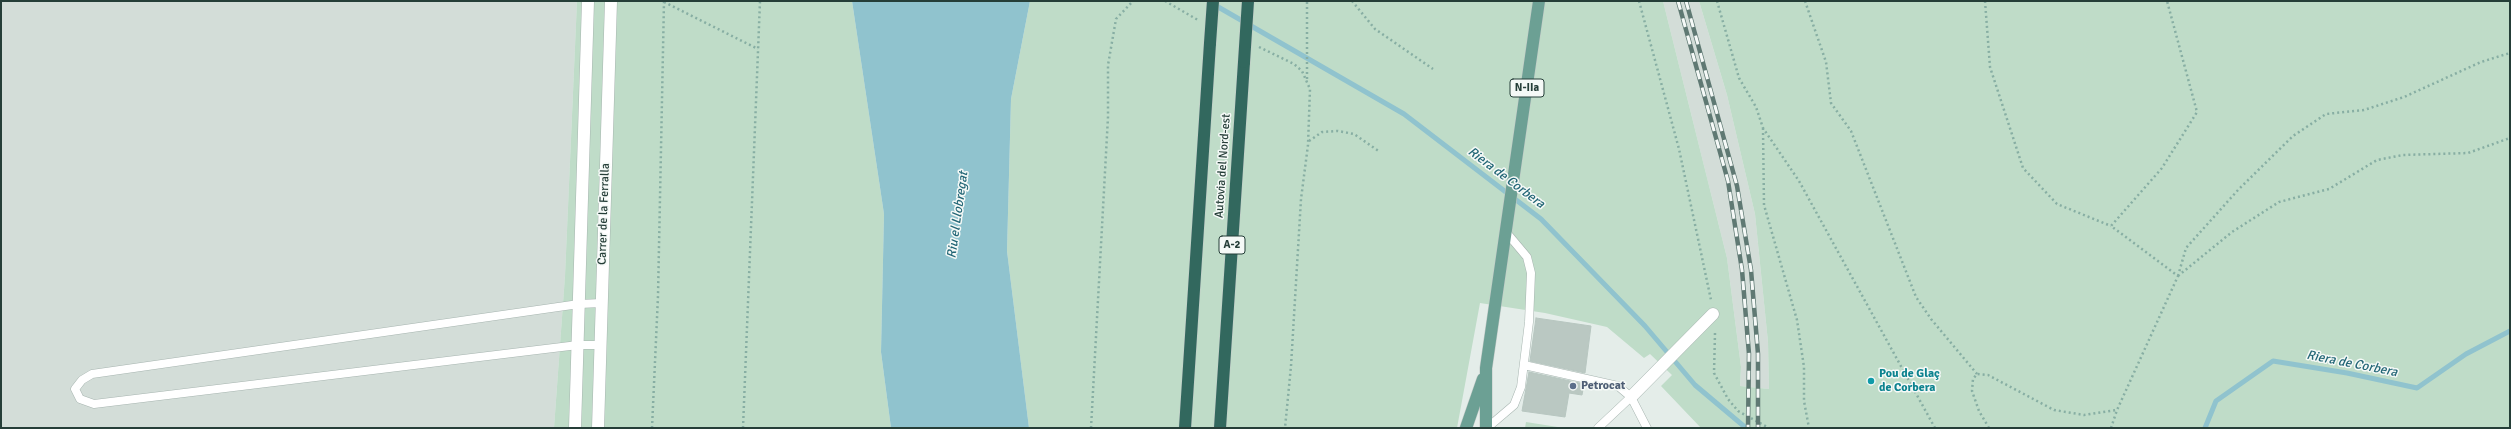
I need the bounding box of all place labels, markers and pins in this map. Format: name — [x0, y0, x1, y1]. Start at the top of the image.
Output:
place label: Pou de Glaç de Corbera — [1879, 367, 1940, 395]
marker: Pou de Glaç de Corbera — [1866, 376, 1876, 386]
place label: Petrocat — [1581, 379, 1625, 393]
marker: Petrocat — [1568, 381, 1578, 391]

